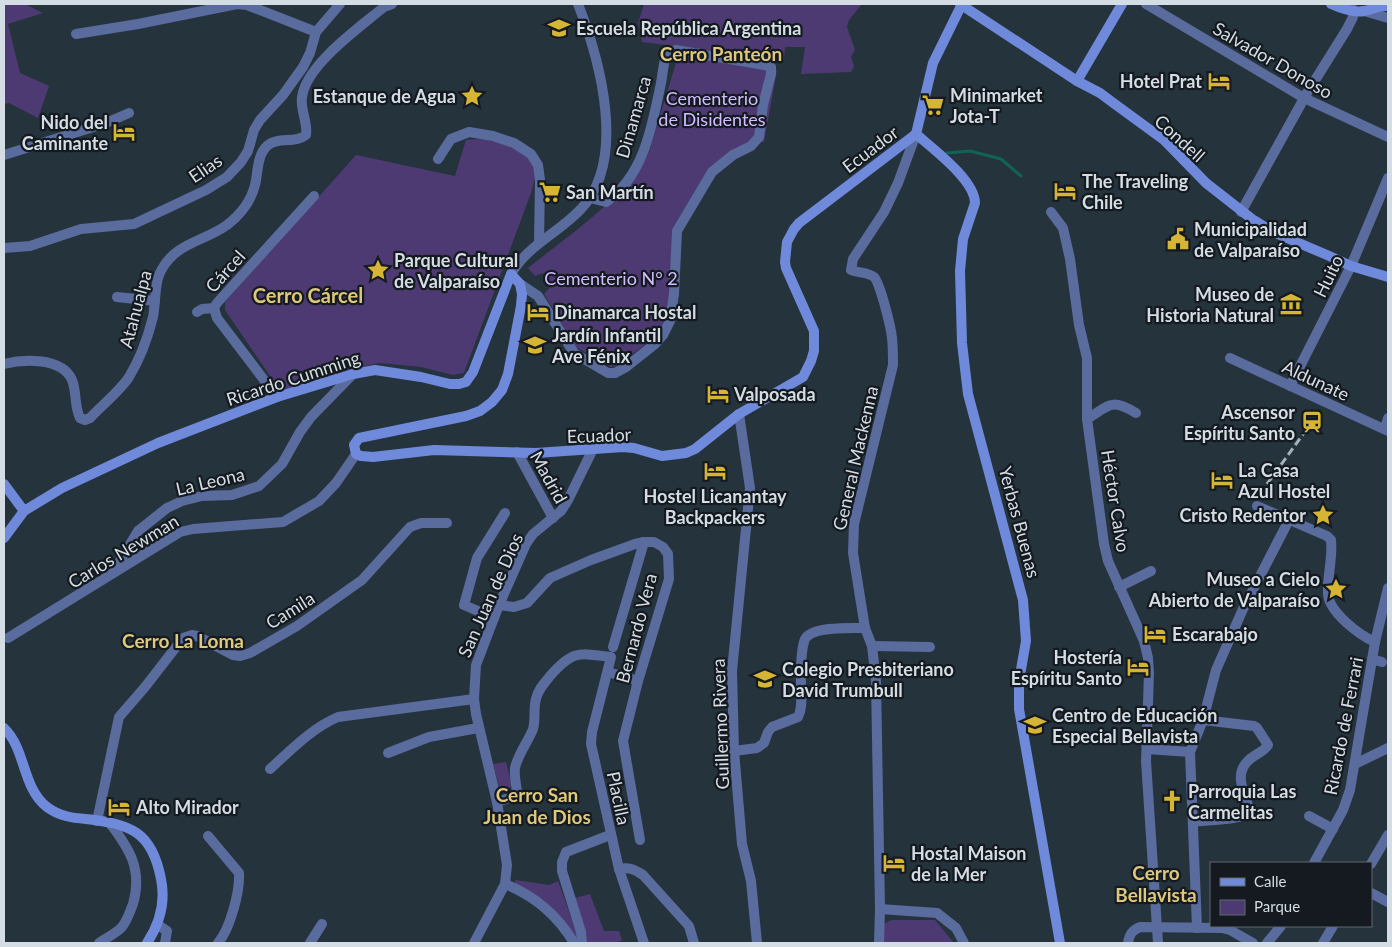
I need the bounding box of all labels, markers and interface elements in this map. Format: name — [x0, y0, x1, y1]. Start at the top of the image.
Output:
school or university icon: Escuela República Argentina — [546, 15, 572, 41]
place label: Escuela República Argentina — [576, 17, 801, 39]
street label: Salvador Donoso — [1209, 17, 1337, 103]
district label: Cerro Panteón — [660, 42, 782, 65]
hotel icon: Hotel Prat — [1206, 68, 1232, 94]
place label: Hotel Prat — [1120, 70, 1202, 92]
street label: Dinamarca — [611, 73, 655, 161]
place icon: Estanque de Agua — [459, 83, 485, 109]
place label: Minimarket Jota-T — [950, 84, 1043, 127]
place label: Estanque de Agua — [313, 85, 456, 107]
park label: Cementerio de Disidentes — [658, 87, 766, 130]
supermarket icon: Minimarket Jota-T — [920, 92, 946, 118]
street label: Condell — [1150, 110, 1210, 166]
place label: Nido del Caminante — [22, 111, 108, 154]
hotel icon: Nido del Caminante — [111, 119, 137, 145]
street label: Ecuador — [838, 121, 903, 177]
street label: Elias — [184, 149, 226, 187]
place label: The Traveling Chile — [1082, 170, 1189, 213]
hotel icon: The Traveling Chile — [1052, 178, 1078, 204]
supermarket icon: San Martín — [537, 179, 563, 205]
place label: San Martín — [566, 181, 654, 203]
place label: Municipalidad de Valparaíso — [1194, 218, 1307, 261]
public building icon: Municipalidad de Valparaíso — [1165, 226, 1191, 252]
street label: Cárcel — [200, 245, 250, 297]
place label: Parque Cultural de Valparaíso — [394, 249, 518, 292]
street label: Huito — [1308, 251, 1348, 301]
place icon: Parque Cultural de Valparaíso — [365, 257, 391, 283]
park label: Cementerio N° 2 — [544, 267, 678, 289]
street label: Atahualpa — [114, 268, 156, 350]
district label: Cerro Cárcel — [253, 283, 363, 307]
place label: Museo de Historia Natural — [1146, 283, 1274, 326]
museum icon: Museo de Historia Natural — [1278, 291, 1304, 317]
hotel icon: Dinamarca Hostal — [525, 299, 551, 325]
place label: Dinamarca Hostal — [554, 301, 696, 323]
place label: Jardín Infantil Ave Fénix — [551, 324, 661, 367]
school or university icon: Jardín Infantil Ave Fénix — [522, 332, 548, 358]
street label: Ricardo Cumming — [223, 346, 363, 410]
street label: Aldunate — [1279, 355, 1353, 405]
hotel icon: Valposada — [705, 381, 731, 407]
place label: Valposada — [733, 383, 816, 405]
street label: General Mackenna — [828, 384, 882, 532]
place label: Ascensor Espíritu Santo — [1184, 401, 1295, 444]
station icon: Ascensor Espíritu Santo — [1299, 409, 1325, 435]
street label: Ecuador — [566, 423, 632, 447]
street label: Madrid — [526, 447, 572, 507]
street label: Héctor Calvo — [1097, 448, 1135, 554]
hotel icon: Hostel Licanantay Backpackers — [702, 458, 728, 484]
place label: La Casa Azul Hostel — [1237, 459, 1330, 502]
street label: La Leona — [173, 462, 247, 500]
street label: Yerbas Buenas — [995, 464, 1045, 580]
hotel icon: La Casa Azul Hostel — [1209, 467, 1235, 493]
place label: Hostel Licanantay Backpackers — [643, 485, 787, 528]
place icon: Cristo Redentor — [1310, 502, 1336, 528]
place label: Cristo Redentor — [1179, 504, 1306, 526]
street label: Carlos Newman — [64, 509, 182, 593]
street label: San Juan de Dios — [453, 529, 527, 661]
place label: Museo a Cielo Abierto de Valparaíso — [1148, 568, 1320, 611]
street label: Bernardo Vera — [611, 571, 661, 685]
place icon: Museo a Cielo Abierto de Valparaíso — [1323, 576, 1349, 602]
street label: Camila — [262, 587, 318, 633]
hotel icon: Escarabajo — [1142, 621, 1168, 647]
place label: Escarabajo — [1172, 623, 1258, 645]
district label: Cerro La Loma — [122, 629, 244, 652]
place label: Hostería Espíritu Santo — [1011, 646, 1122, 689]
hotel icon: Hostería Espíritu Santo — [1125, 654, 1151, 680]
street label: Ricardo de Ferrari — [1319, 655, 1367, 797]
street label: Guillermo Rivera — [707, 658, 733, 790]
place label: Colegio Presbiteriano David Trumbull — [782, 658, 954, 701]
school or university icon: Colegio Presbiteriano David Trumbull — [752, 666, 778, 692]
place label: Centro de Educación Especial Bellavista — [1052, 704, 1217, 747]
school or university icon: Centro de Educación Especial Bellavista — [1022, 712, 1048, 738]
street label: Placilla — [603, 769, 635, 827]
place label: Parroquia Las Carmelitas — [1188, 780, 1296, 823]
district label: Cerro San Juan de Dios — [483, 783, 591, 828]
church icon: Parroquia Las Carmelitas — [1159, 788, 1185, 814]
hotel icon: Alto Mirador — [106, 794, 132, 820]
place label: Alto Mirador — [135, 796, 239, 818]
place label: Hostal Maison de la Mer — [911, 842, 1026, 885]
hotel icon: Hostal Maison de la Mer — [881, 850, 907, 876]
district label: Cerro Bellavista — [1115, 861, 1197, 906]
legend — [1210, 862, 1372, 927]
text: Calle — [1254, 872, 1287, 890]
text: Parque — [1254, 897, 1300, 915]

